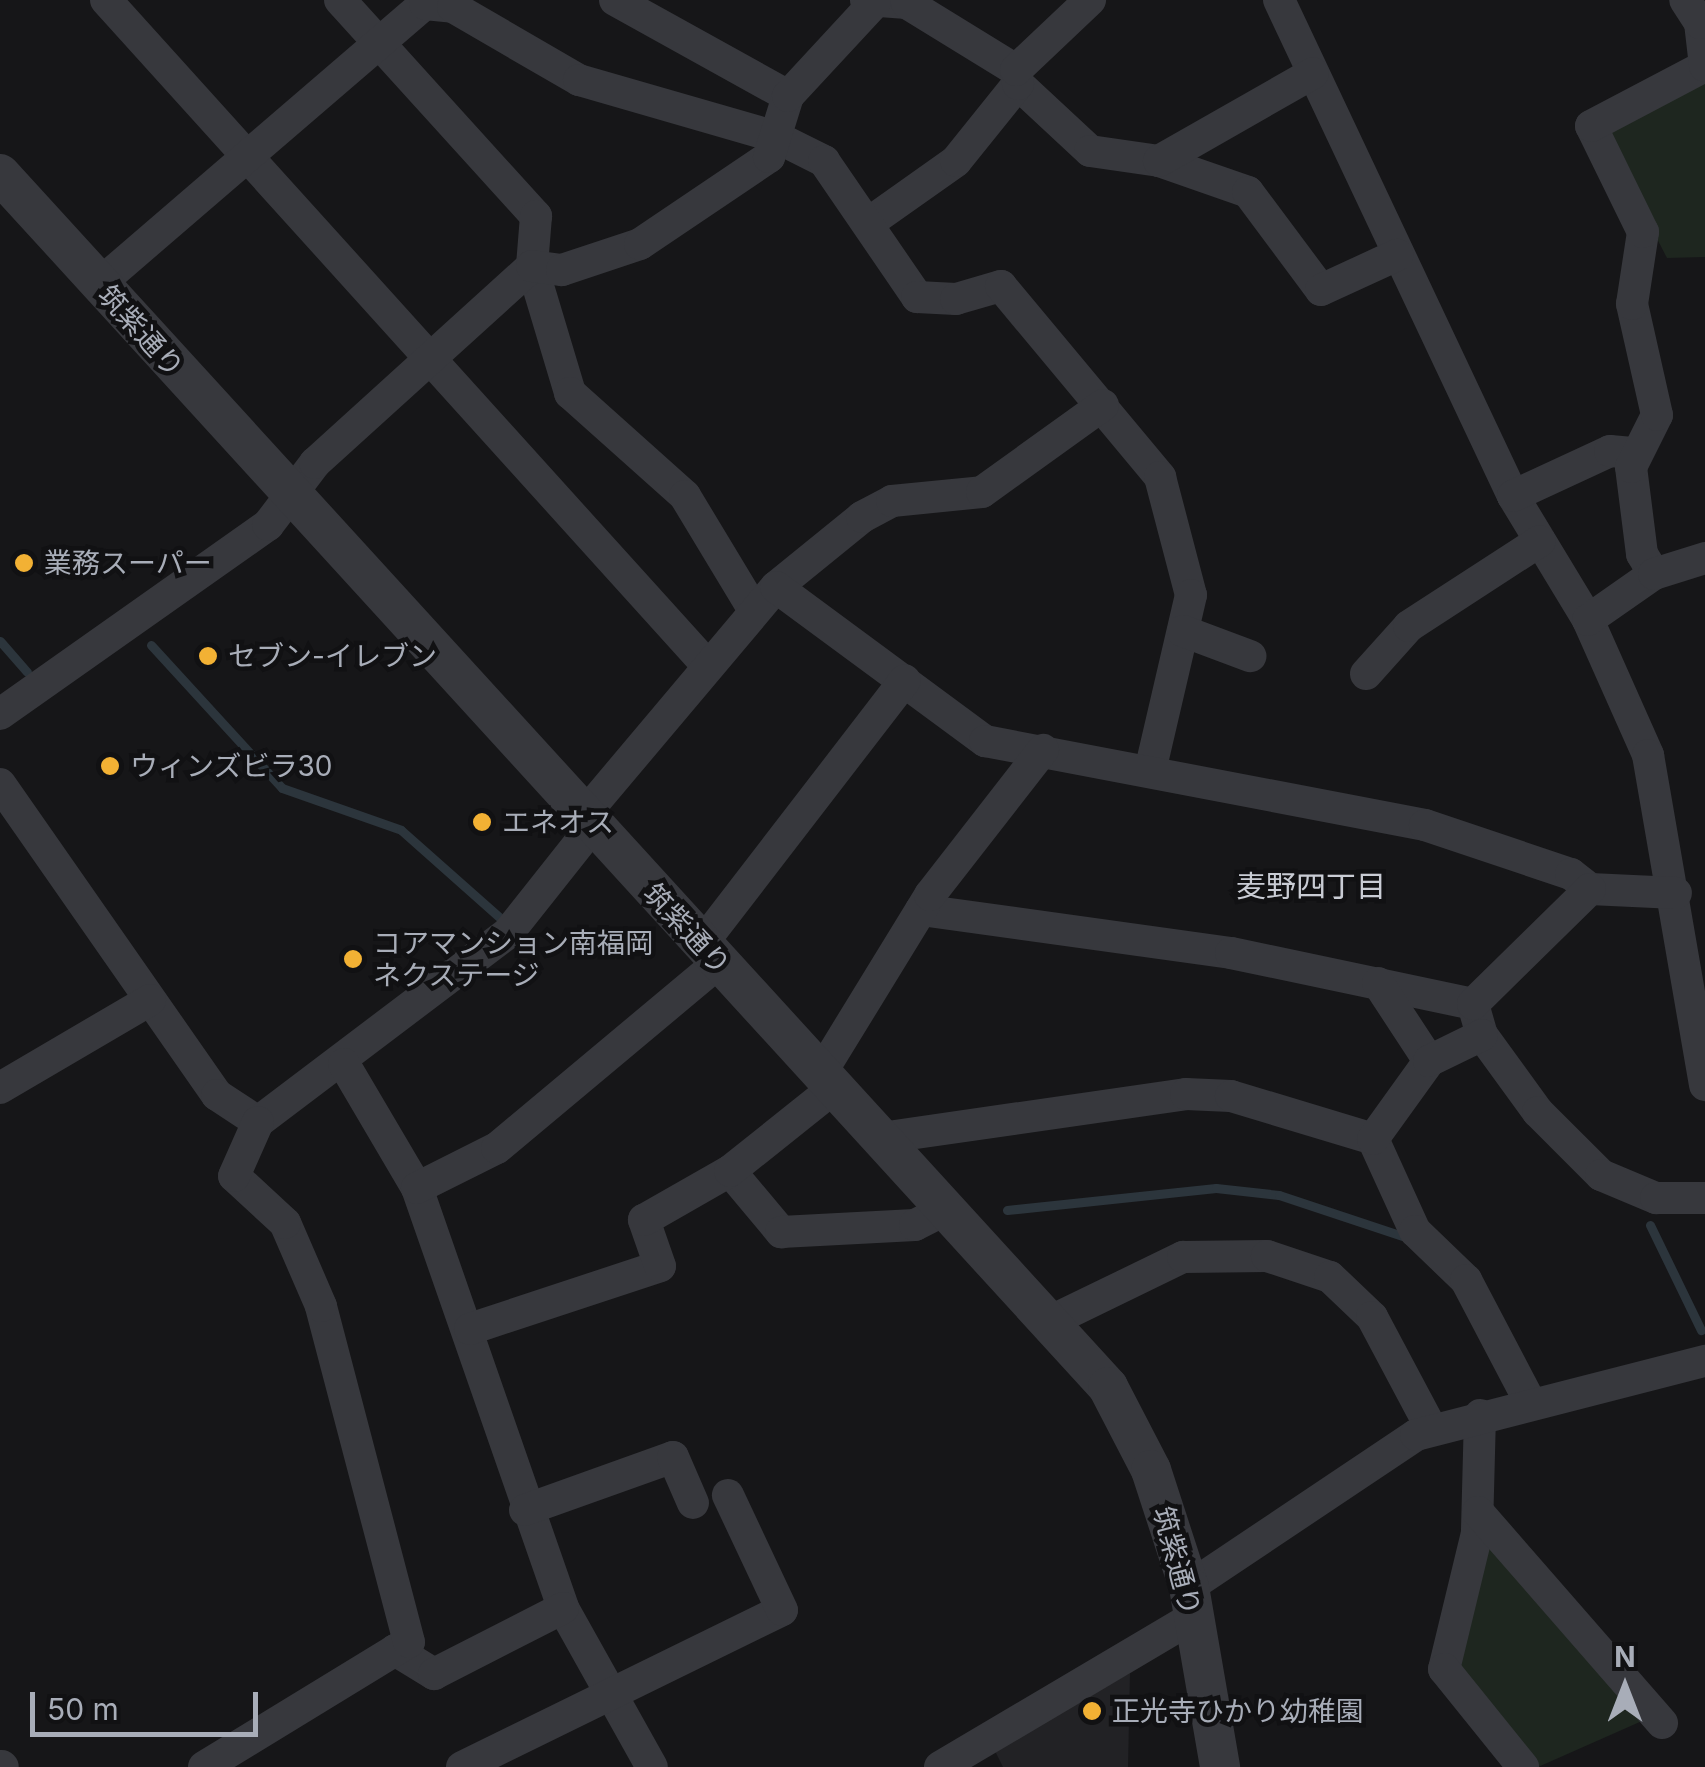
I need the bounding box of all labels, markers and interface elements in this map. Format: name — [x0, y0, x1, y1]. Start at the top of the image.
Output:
street label: 筑紫通り — [91, 278, 191, 384]
place label: 業務スーパー — [44, 546, 212, 580]
marker: 業務スーパー — [13, 552, 35, 574]
place label: セブン-イレブン — [228, 639, 437, 673]
marker: セブン-イレブン — [197, 645, 219, 667]
place label: ウィンズビラ30 — [130, 749, 333, 783]
marker: ウィンズビラ30 — [99, 755, 121, 777]
place label: エネオス — [502, 805, 614, 839]
marker: エネオス — [471, 811, 493, 833]
district label: 麦野四丁目 — [1236, 868, 1386, 904]
street label: 筑紫通り — [637, 877, 737, 981]
place label: コアマンション南福岡 ネクステージ — [373, 926, 653, 992]
marker: コアマンション南福岡 ネクステージ — [342, 948, 364, 970]
street label: 筑紫通り — [1146, 1503, 1208, 1619]
north arrow — [1575, 1637, 1675, 1737]
text: N — [1614, 1640, 1636, 1674]
scale bar — [35, 1672, 262, 1734]
text: 50 m — [47, 1691, 119, 1727]
place label: 正光寺ひかり幼稚園 — [1112, 1694, 1364, 1728]
marker: 正光寺ひかり幼稚園 — [1081, 1700, 1103, 1722]

